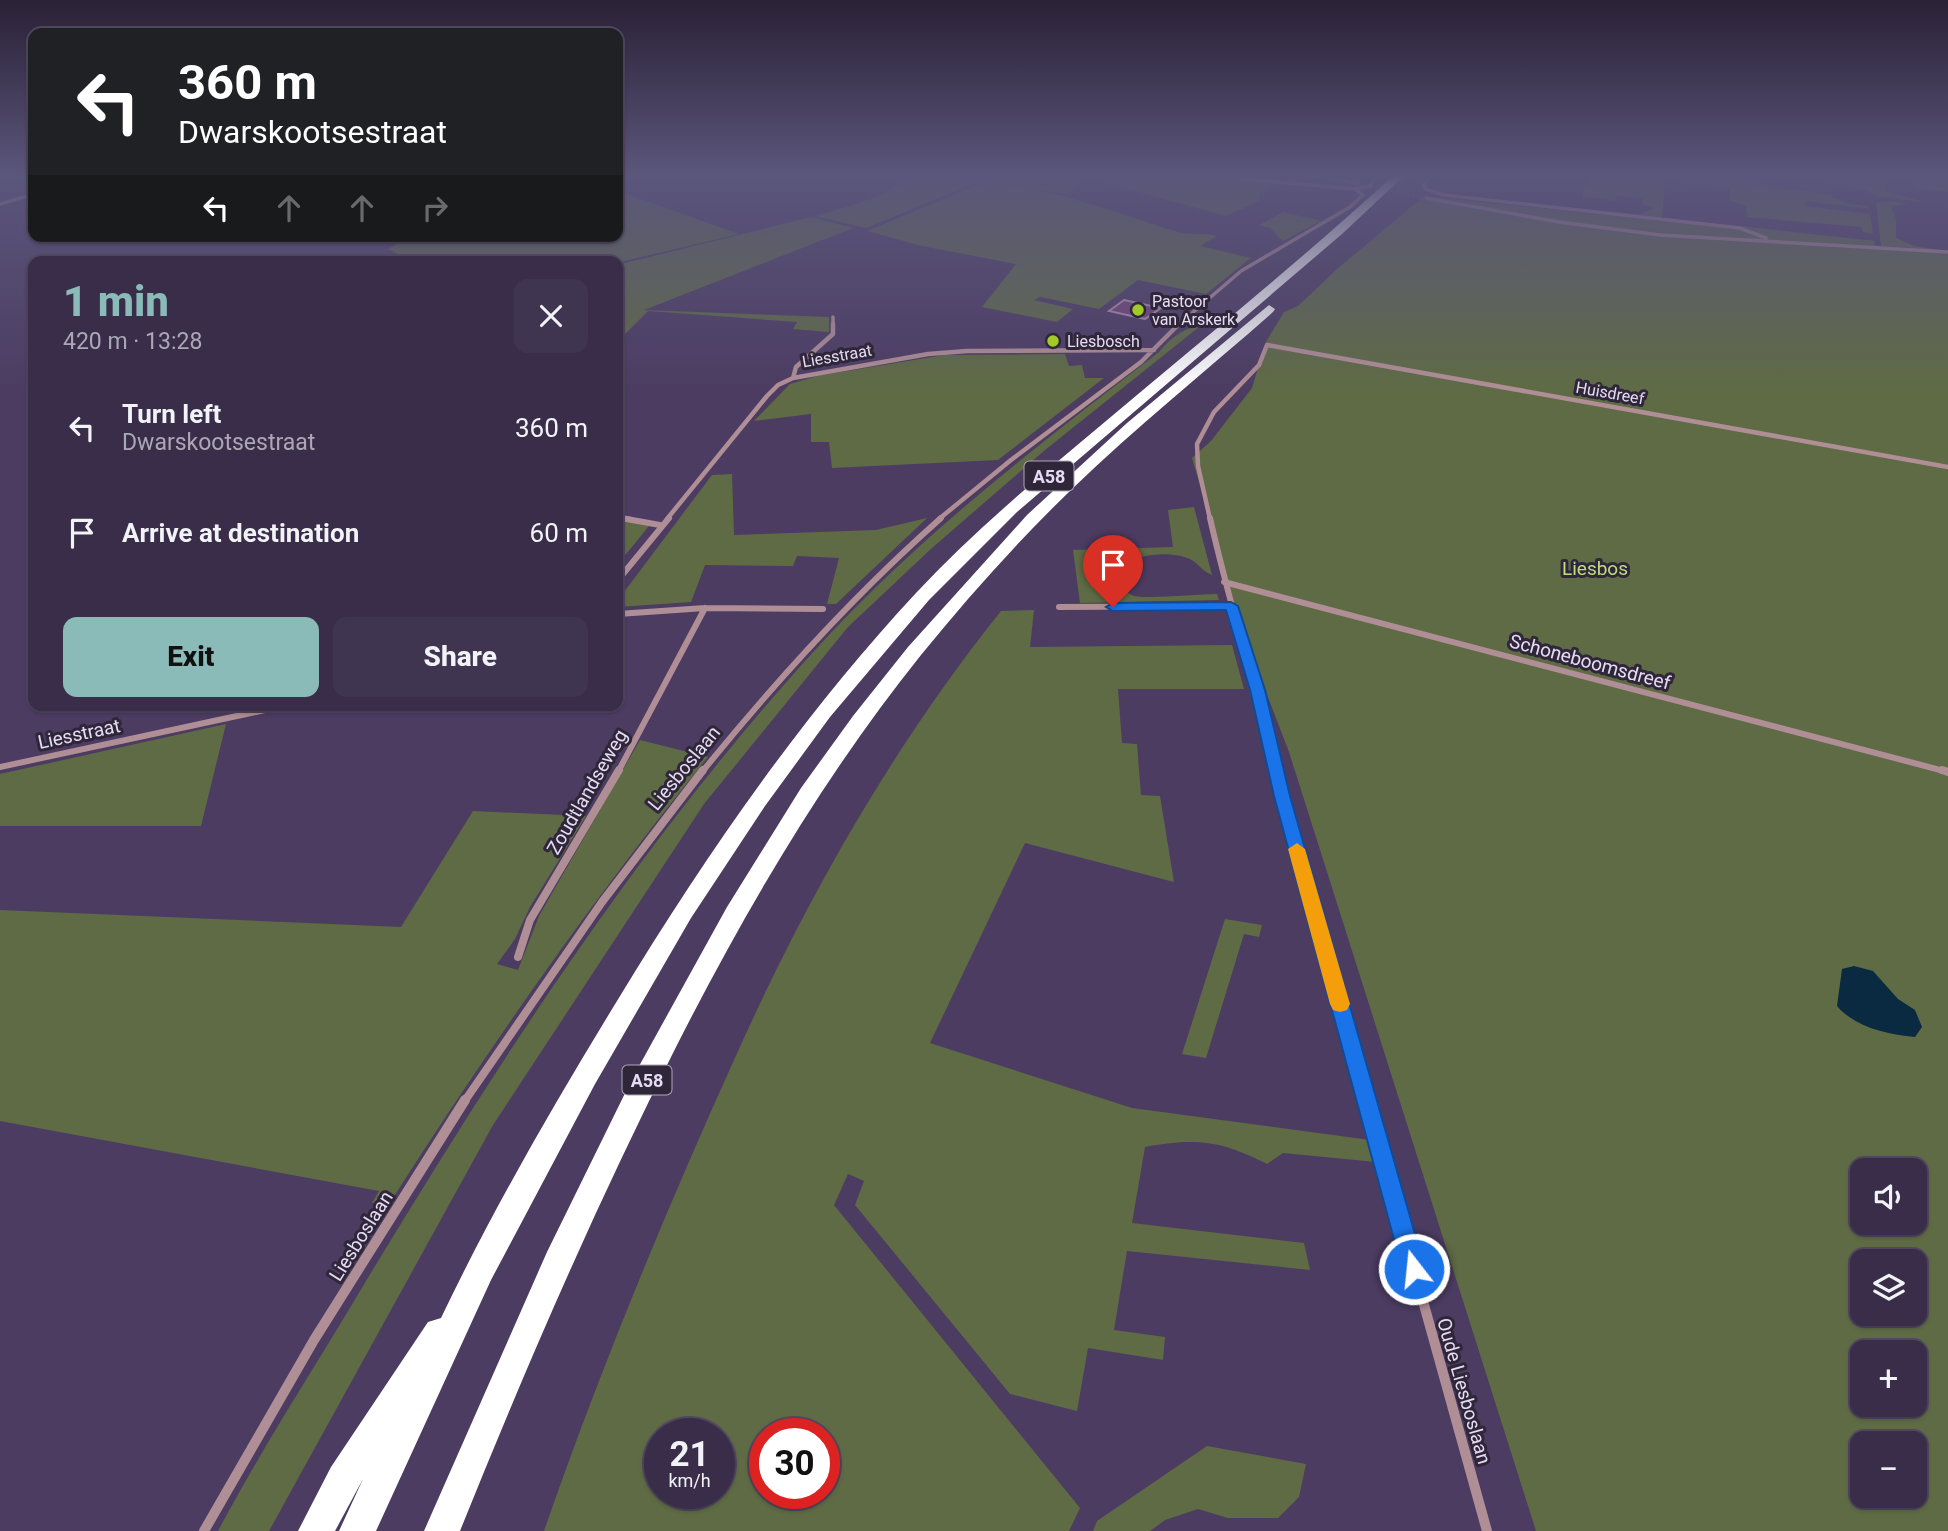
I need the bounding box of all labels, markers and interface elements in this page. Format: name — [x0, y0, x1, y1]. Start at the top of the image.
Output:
text: 360 m — [178, 54, 317, 111]
icon: left — [63, 56, 154, 147]
text: Dwarskootsestraat — [178, 113, 447, 151]
icon: left — [197, 189, 235, 227]
icon: ahead — [270, 189, 308, 227]
icon: ahead — [343, 189, 381, 227]
icon: right — [416, 189, 454, 227]
text: 1 min — [63, 277, 169, 326]
button: close — [514, 279, 588, 353]
place label: Pastoor van Arskerk — [1152, 292, 1236, 329]
marker: Pastoor van Arskerk — [1130, 302, 1146, 318]
text: 420 m · 13:28 — [63, 328, 202, 355]
place label: Liesbosch — [1067, 332, 1140, 351]
marker: Liesbosch — [1045, 333, 1061, 349]
street label: Liesstraat — [801, 341, 873, 371]
street label: Huisdreef — [1574, 378, 1646, 408]
text: Turn left — [122, 399, 221, 429]
icon: left — [63, 409, 101, 447]
text: 360 m — [515, 413, 588, 443]
text: Dwarskootsestraat — [122, 429, 315, 456]
road number: A58 — [1024, 462, 1074, 490]
icon: arrive — [63, 514, 101, 552]
text: Arrive at destination — [122, 518, 359, 548]
text: 60 m — [530, 518, 588, 548]
pin — [1083, 535, 1143, 607]
icon: arrive — [1094, 546, 1132, 584]
park label: Liesbos — [1562, 557, 1628, 580]
button: Exit — [63, 617, 319, 697]
button: Share — [333, 617, 588, 697]
street label: Schoneboomsdreef — [1507, 629, 1673, 695]
street label: Liesstraat — [36, 714, 122, 754]
street label: Liesboslaan — [643, 721, 725, 815]
street label: Zoudtlandseweg — [542, 725, 632, 859]
road number: A58 — [622, 1065, 672, 1094]
map controls — [1850, 1158, 1927, 1508]
button: sound — [1850, 1158, 1927, 1235]
street label: Liesboslaan — [324, 1187, 398, 1285]
position arrow — [1377, 1232, 1451, 1306]
button: layers — [1850, 1249, 1927, 1326]
street label: Oude Liesboslaan — [1432, 1315, 1496, 1467]
button: + — [1850, 1340, 1927, 1417]
speed limit sign: 30 — [749, 1418, 840, 1509]
button: − — [1850, 1431, 1927, 1508]
text: 21 — [669, 1434, 710, 1475]
text: km/h — [668, 1470, 711, 1491]

